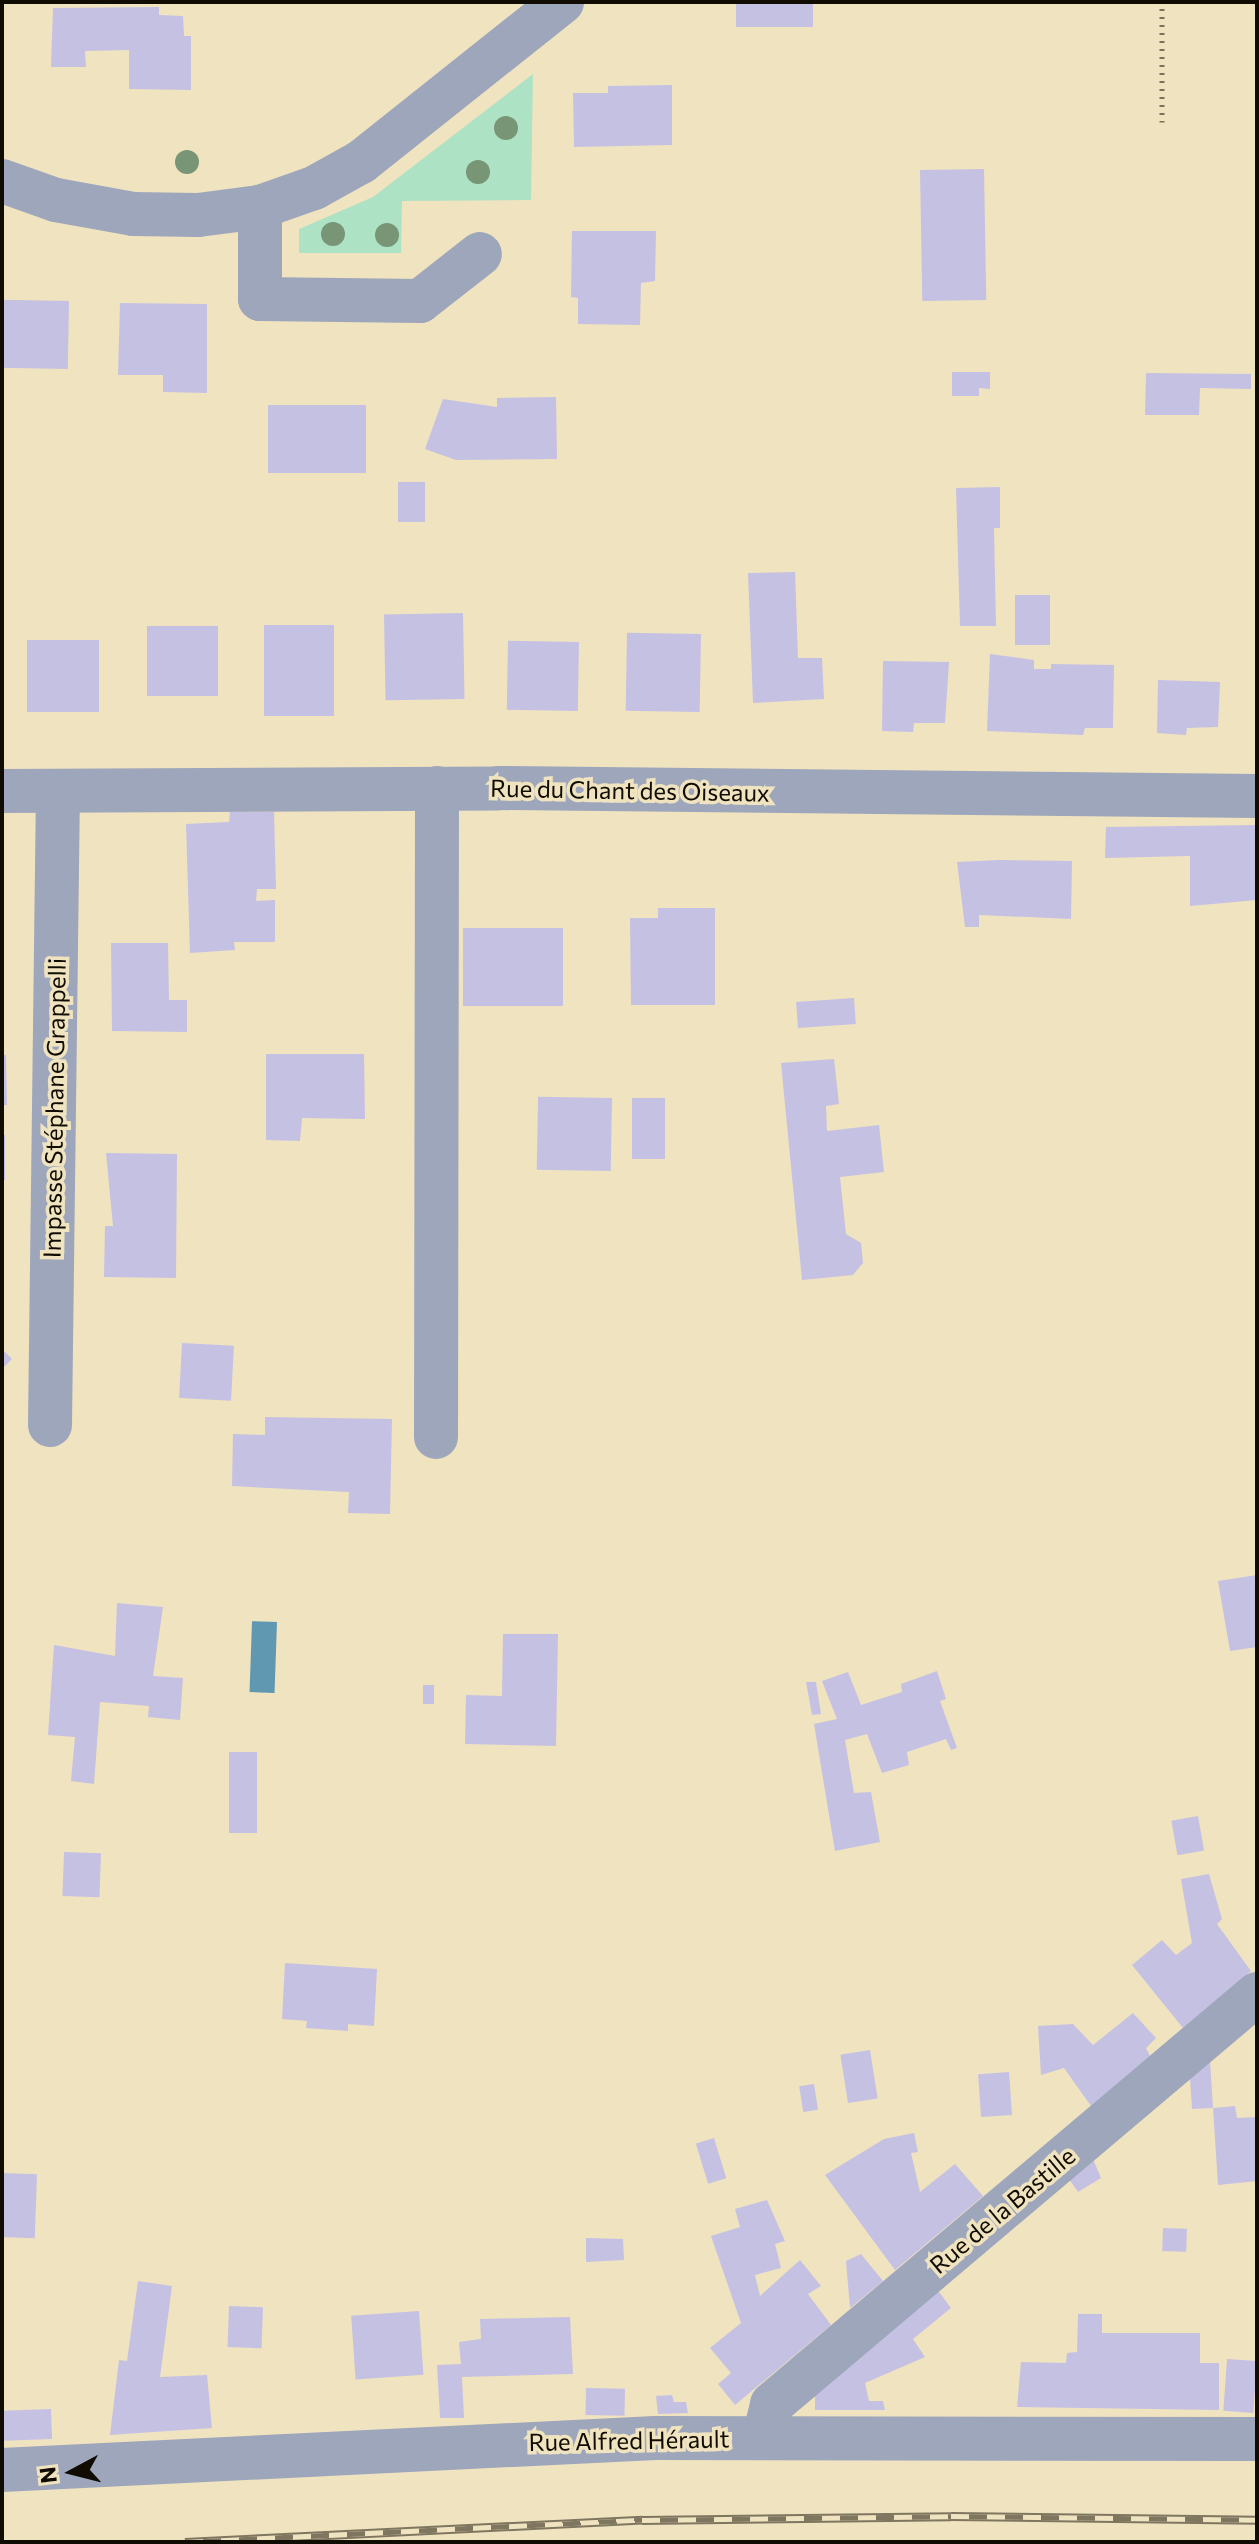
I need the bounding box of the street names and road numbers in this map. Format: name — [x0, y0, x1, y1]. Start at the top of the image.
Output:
street label: Rue du Chant des Oiseaux — [490, 773, 770, 807]
street label: Impasse Stéphane Grappelli — [37, 958, 71, 1258]
street label: Rue de la Bastille — [924, 2141, 1080, 2279]
street label: Rue Alfred Hérault — [528, 2424, 730, 2456]

